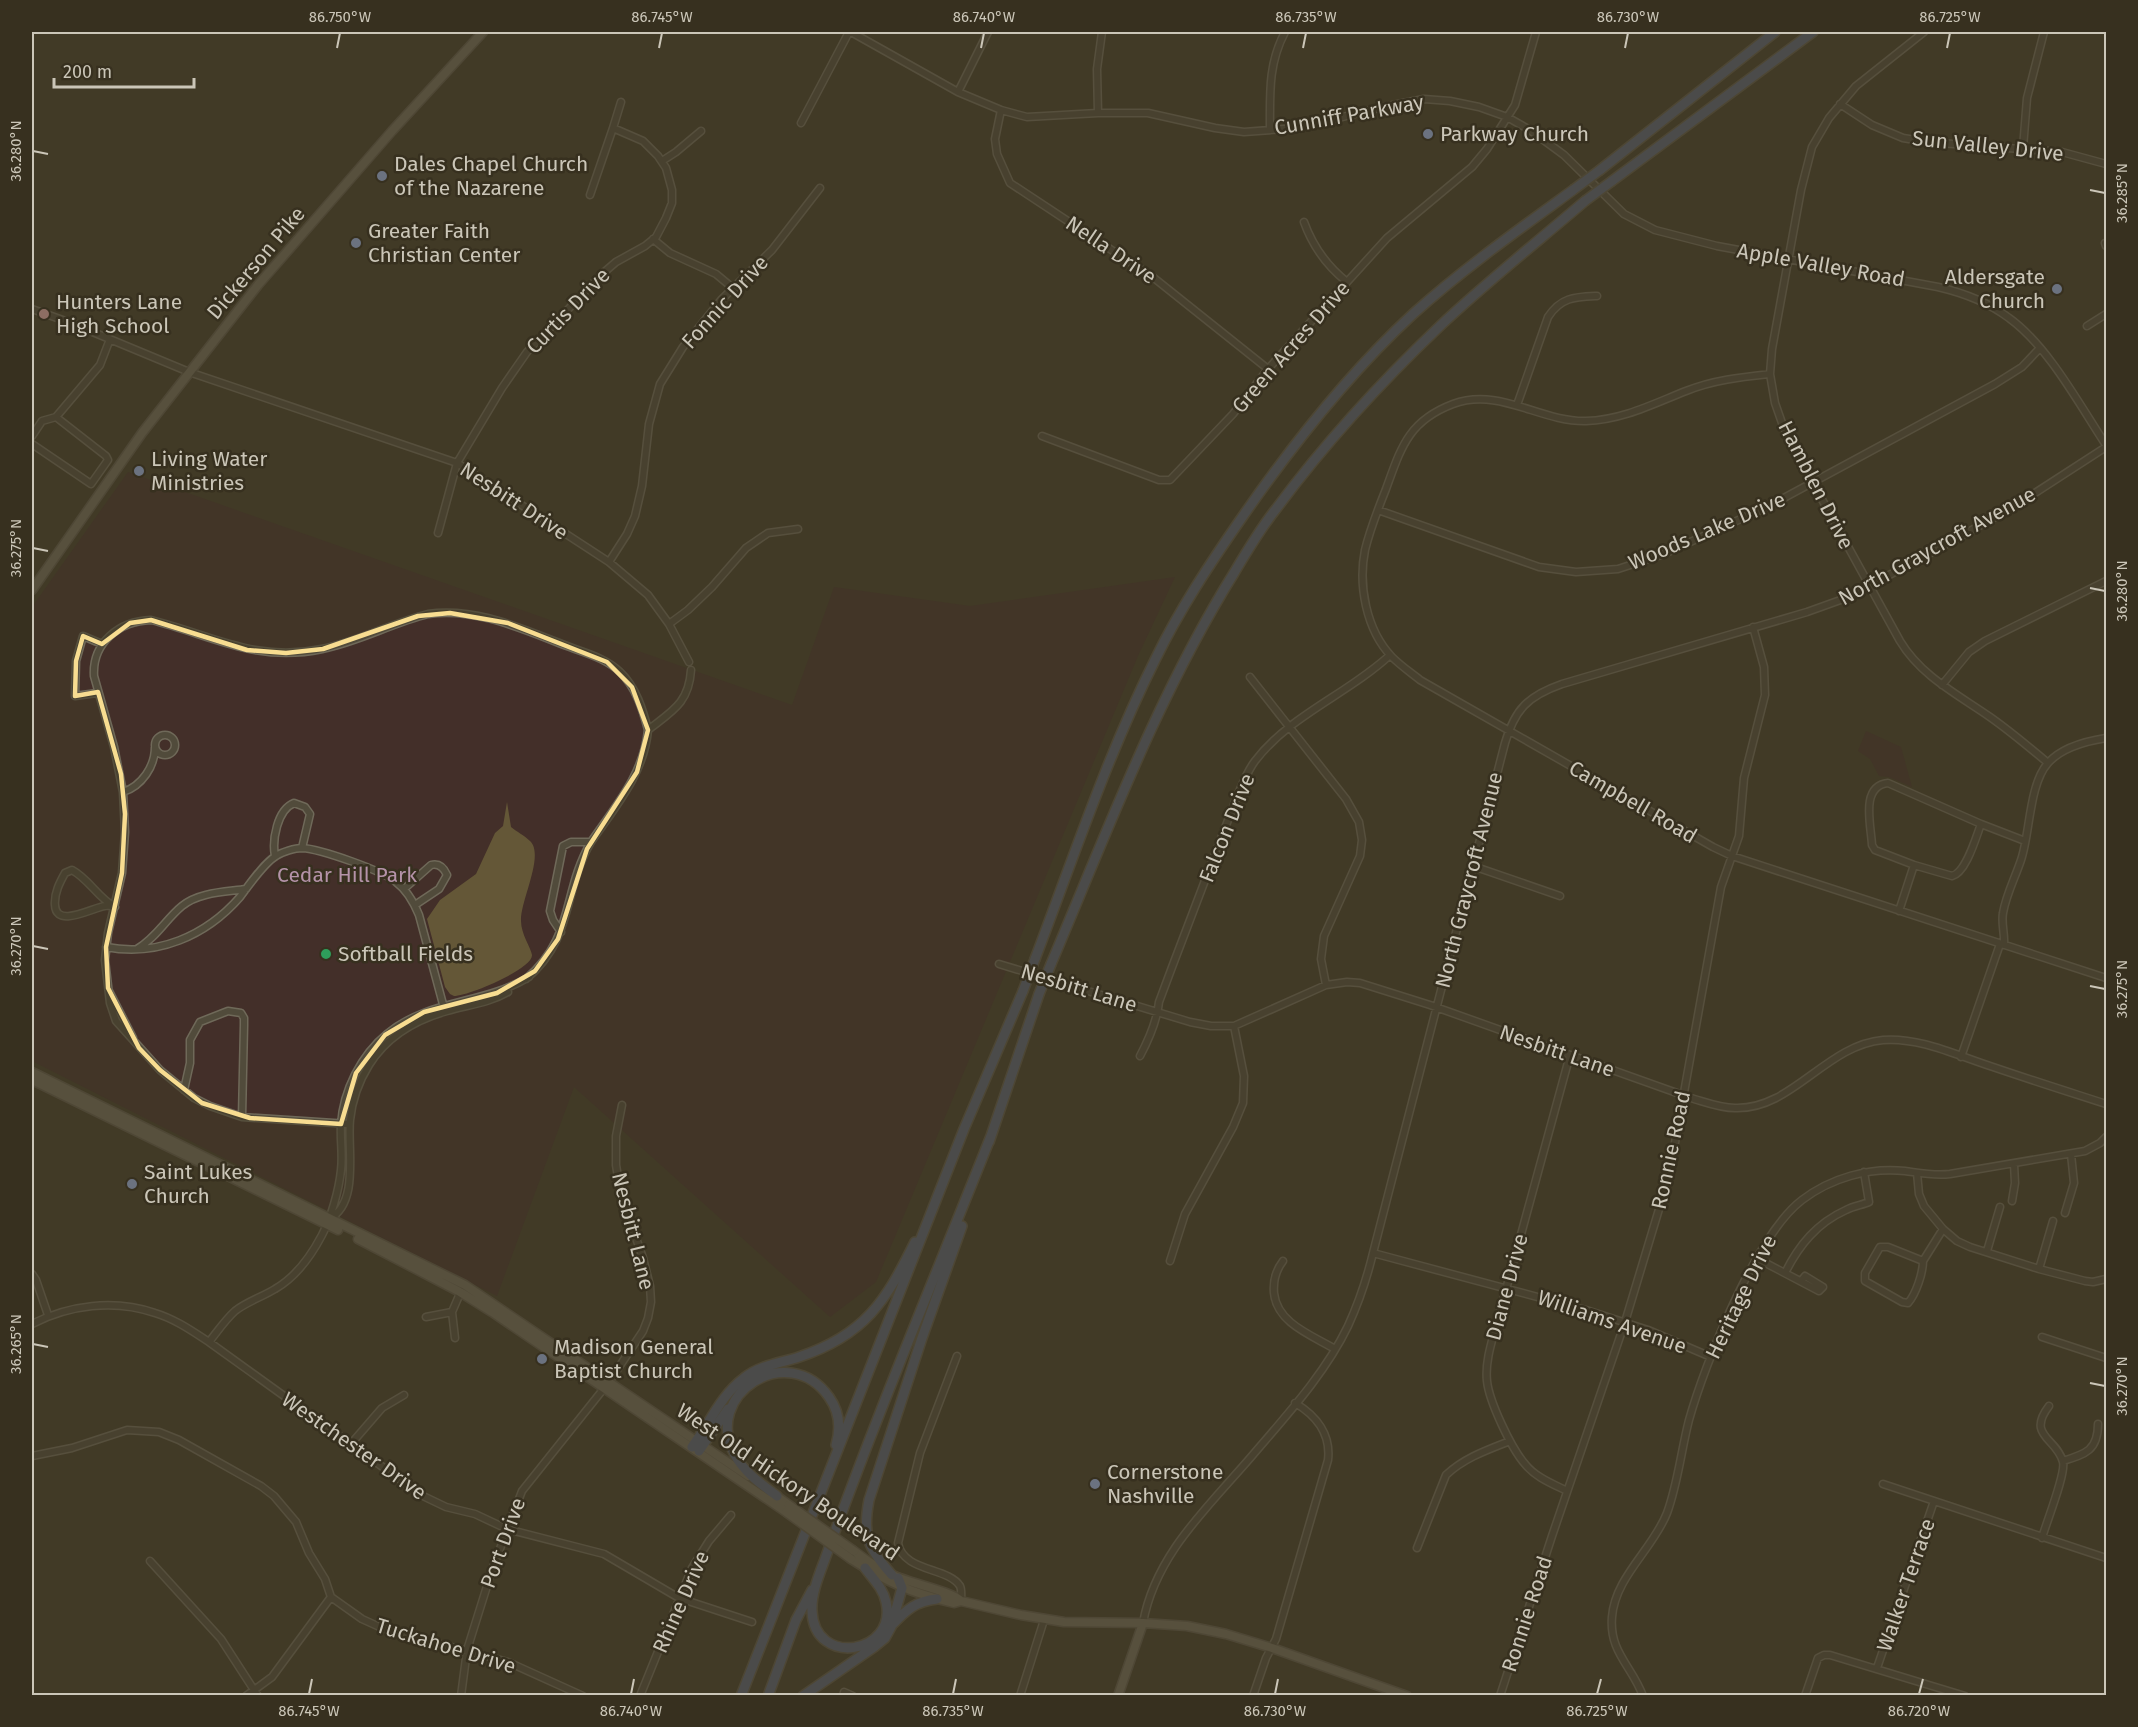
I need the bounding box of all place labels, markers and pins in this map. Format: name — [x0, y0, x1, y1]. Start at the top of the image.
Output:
place label: Parkway Church — [1440, 121, 1589, 147]
marker: Parkway Church — [1421, 127, 1435, 141]
place label: Dales Chapel Church of the Nazarene — [394, 151, 588, 201]
marker: Dales Chapel Church of the Nazarene — [375, 169, 389, 183]
place label: Greater Faith Christian Center — [368, 218, 520, 268]
marker: Greater Faith Christian Center — [349, 236, 363, 250]
place label: Aldersgate Church — [1945, 264, 2045, 314]
marker: Aldersgate Church — [2050, 282, 2064, 296]
place label: Hunters Lane High School — [56, 289, 182, 339]
marker: Hunters Lane High School — [37, 307, 51, 321]
place label: Living Water Ministries — [151, 446, 267, 496]
marker: Living Water Ministries — [132, 464, 146, 478]
place label: Softball Fields — [338, 941, 473, 967]
marker: Softball Fields — [319, 947, 333, 961]
place label: Saint Lukes Church — [144, 1159, 253, 1209]
marker: Saint Lukes Church — [125, 1177, 139, 1191]
place label: Madison General Baptist Church — [554, 1334, 713, 1384]
marker: Madison General Baptist Church — [535, 1352, 549, 1366]
place label: Cornerstone Nashville — [1107, 1459, 1223, 1509]
marker: Cornerstone Nashville — [1088, 1477, 1102, 1491]

